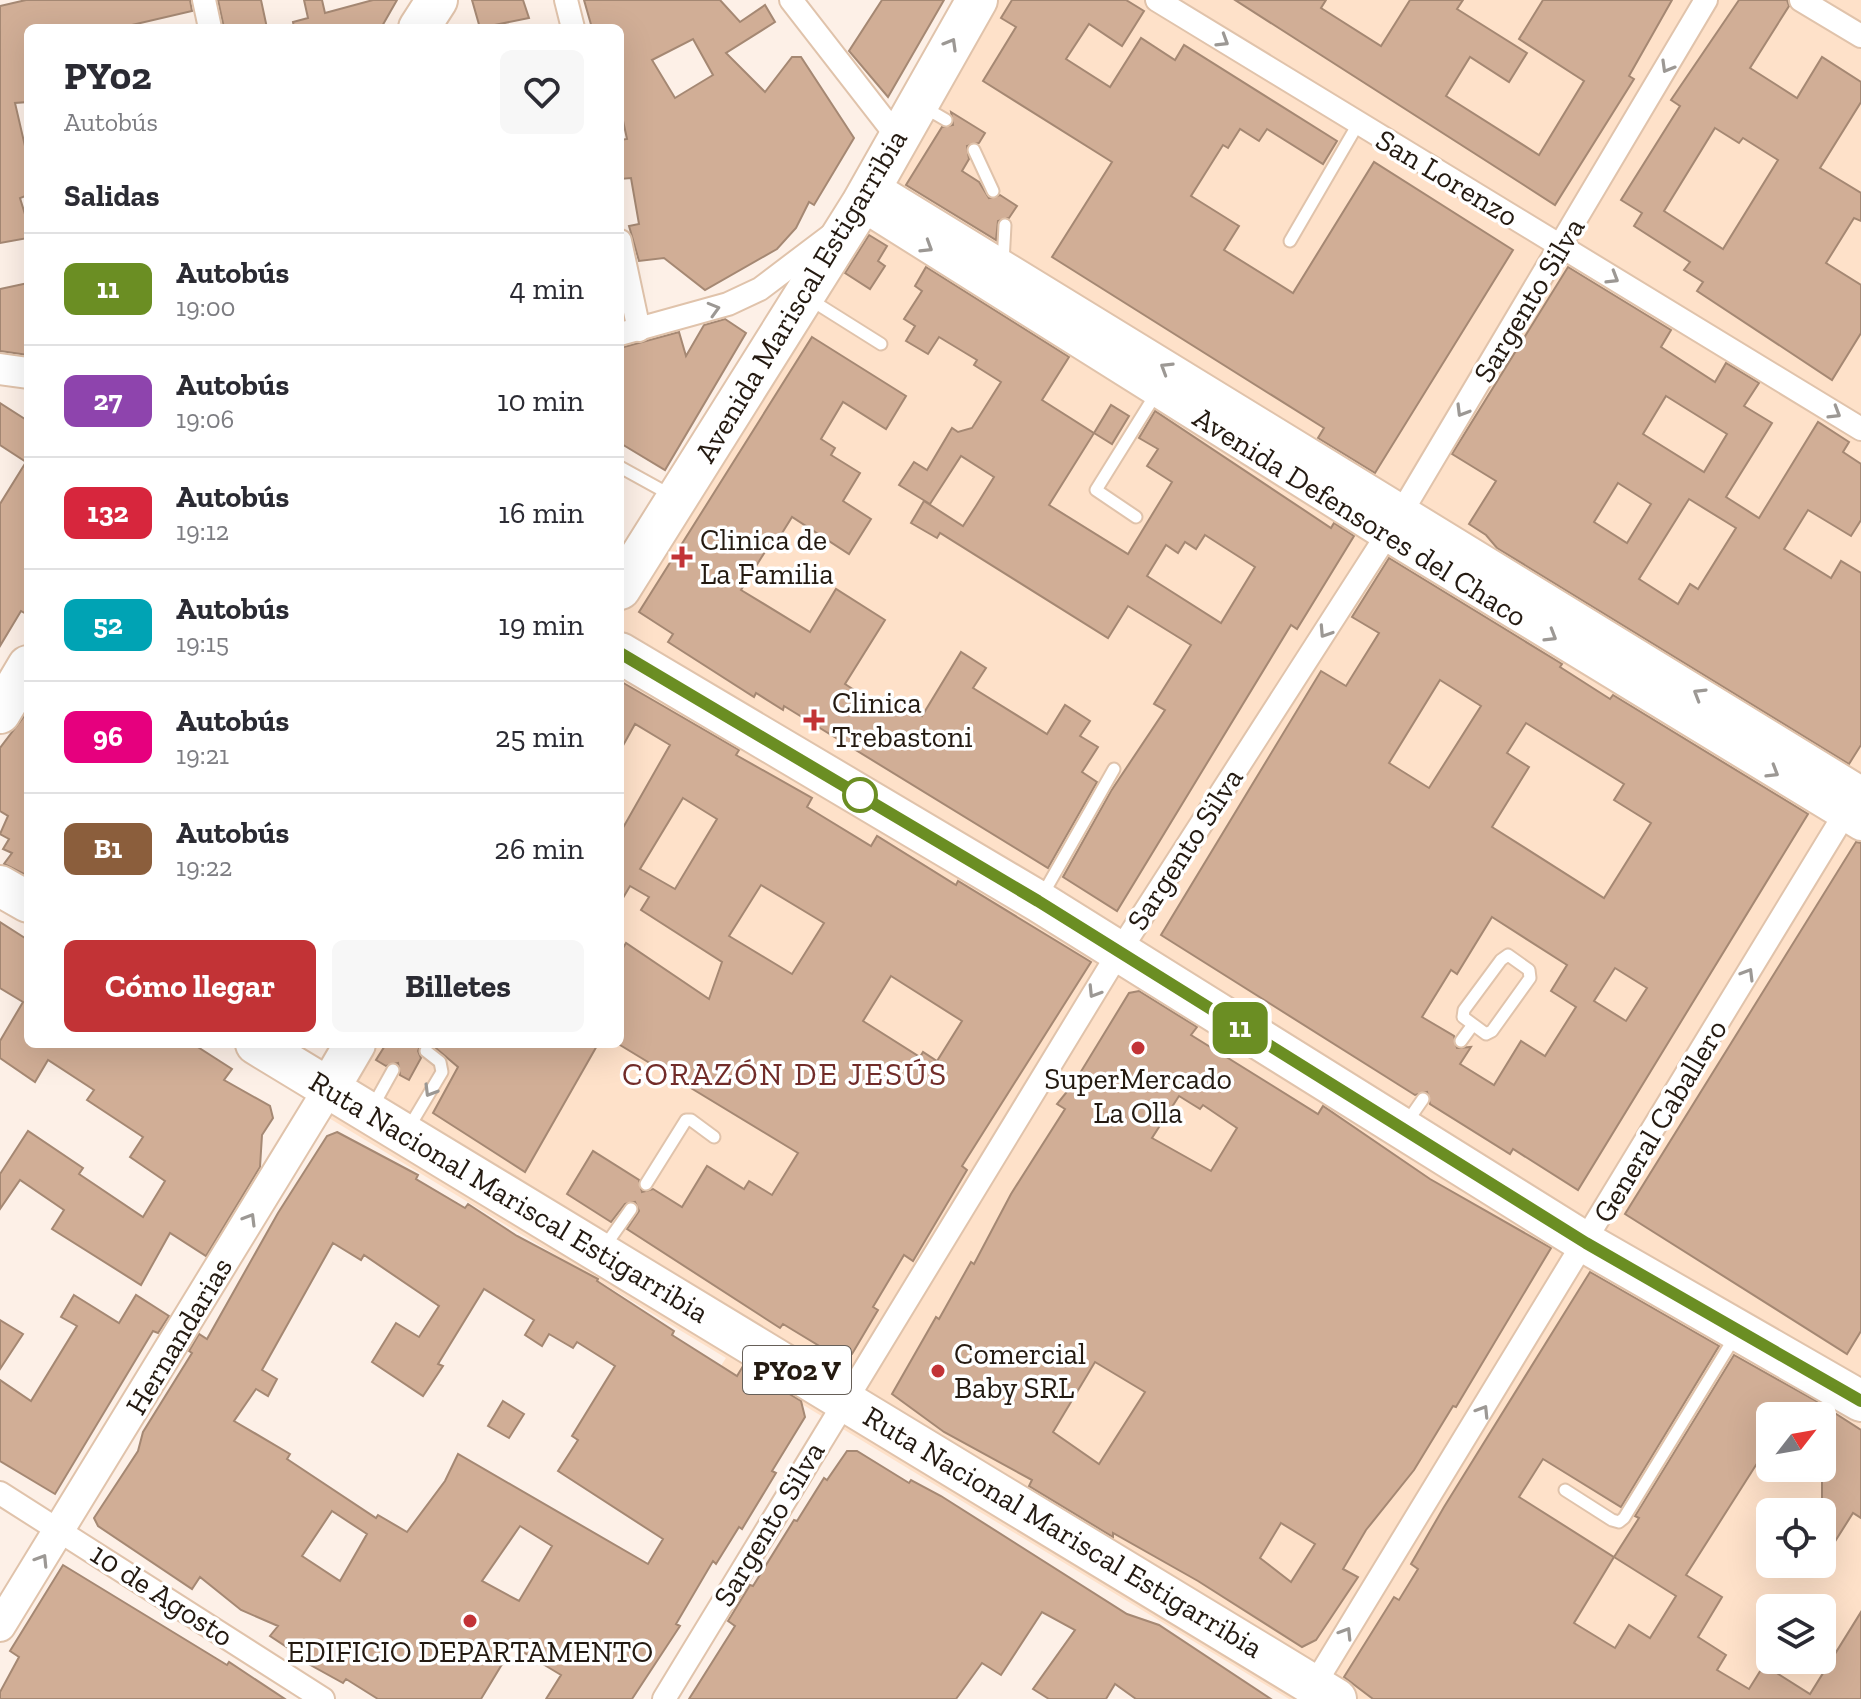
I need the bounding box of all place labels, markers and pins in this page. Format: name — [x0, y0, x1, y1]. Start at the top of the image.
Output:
place label: Clinica de La Familia — [700, 522, 834, 592]
marker: Clinica de La Familia — [671, 546, 693, 568]
place label: Clinica Trebastoni — [832, 685, 973, 755]
marker: Clinica Trebastoni — [803, 709, 825, 731]
unlabelled marker — [843, 778, 877, 812]
marker: SuperMercado La Olla — [1129, 1039, 1147, 1057]
place label: SuperMercado La Olla — [1044, 1061, 1232, 1131]
place label: Comercial Baby SRL — [954, 1336, 1086, 1406]
marker: Comercial Baby SRL — [929, 1362, 947, 1380]
marker: EDIFICIO DEPARTAMENTO — [461, 1612, 479, 1630]
place label: EDIFICIO DEPARTAMENTO — [287, 1634, 653, 1670]

